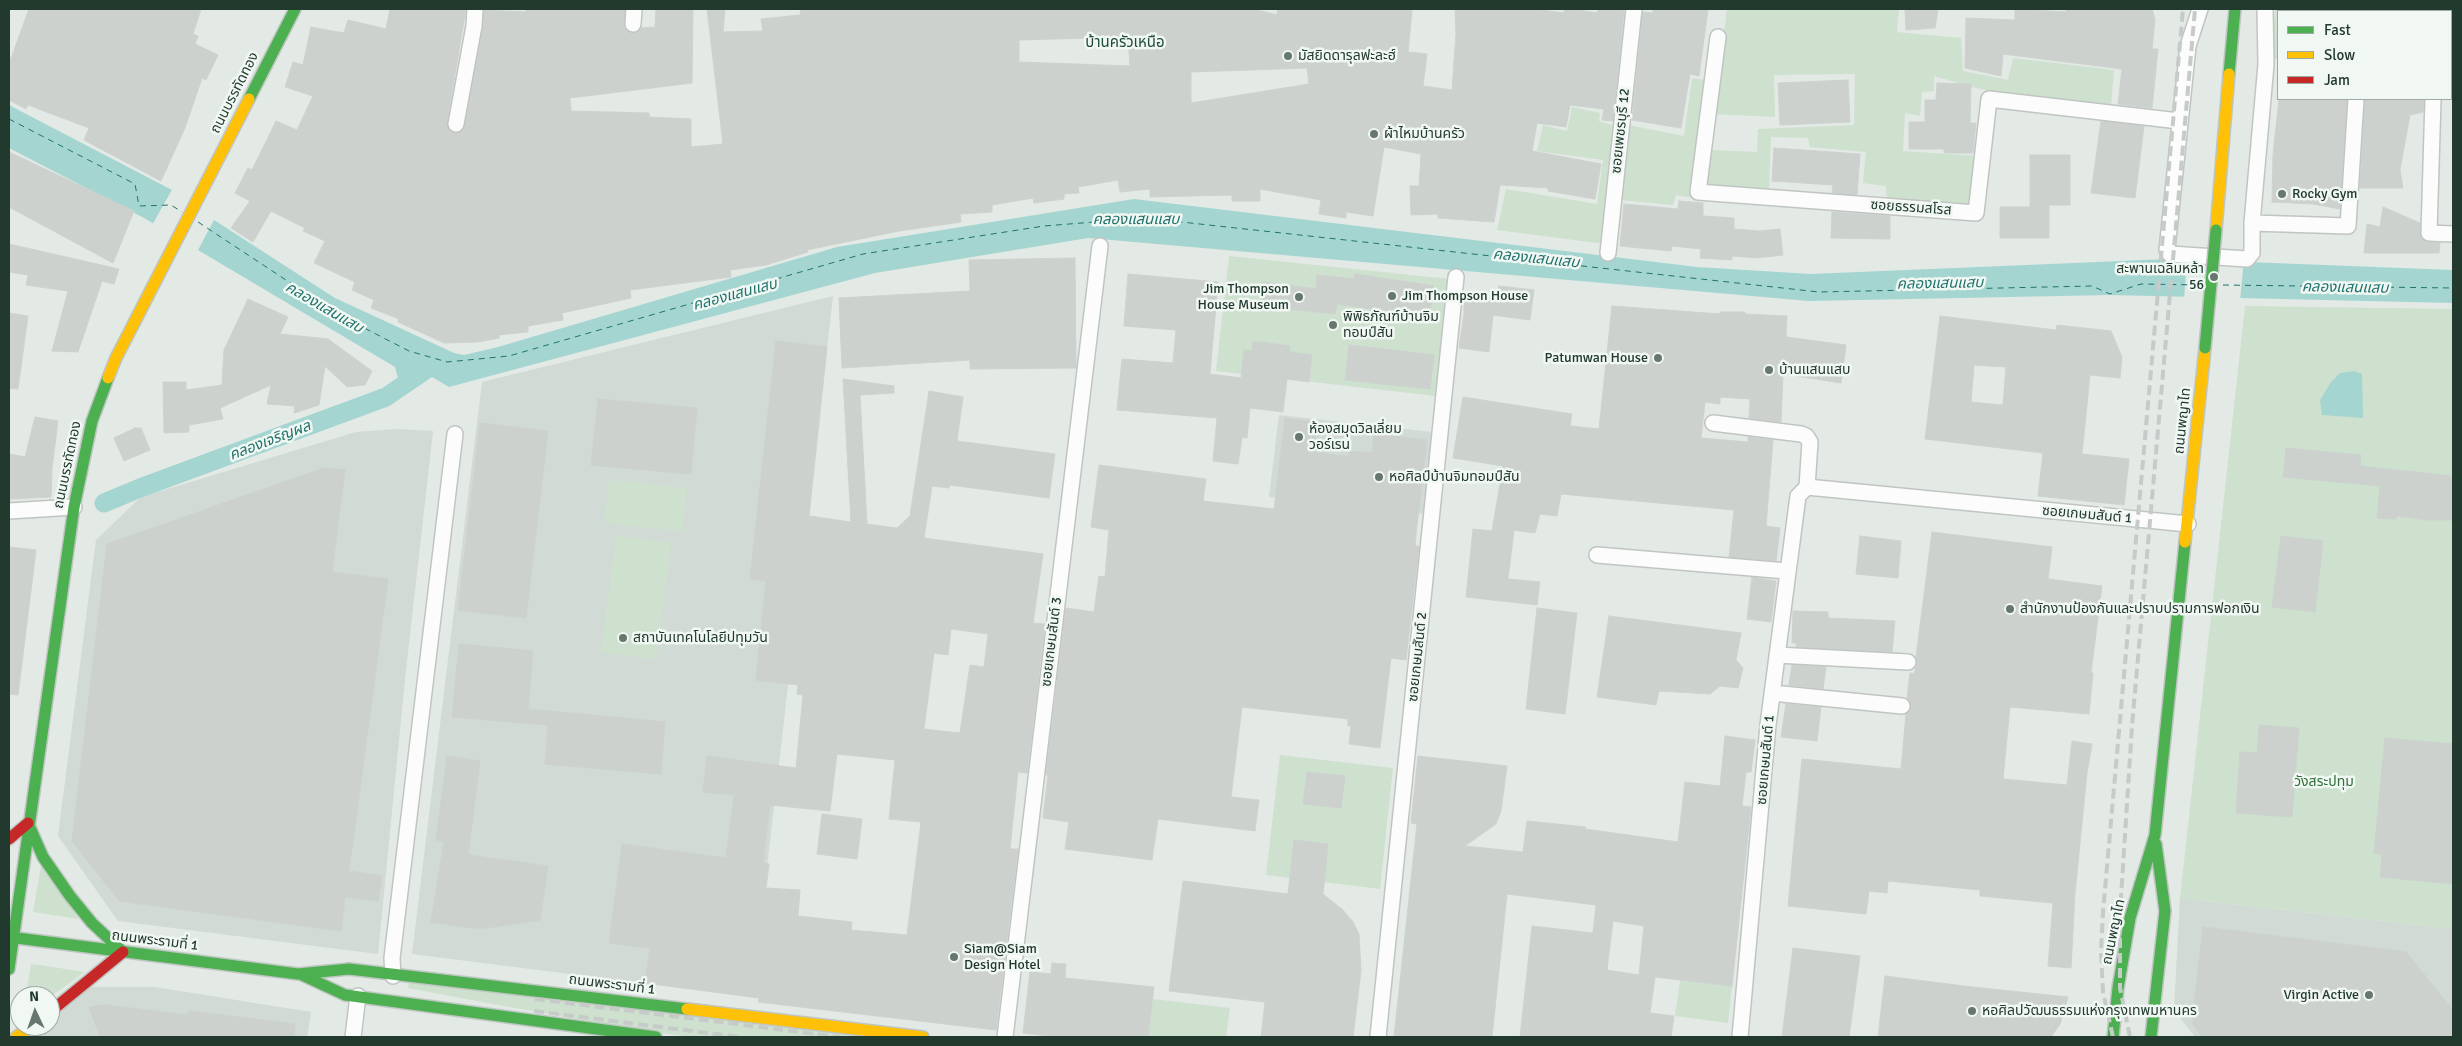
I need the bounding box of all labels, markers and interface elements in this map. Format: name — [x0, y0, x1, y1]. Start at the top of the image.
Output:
legend — [2277, 10, 2452, 100]
text: Fast — [2324, 21, 2351, 39]
district label: บ้านครัวเหนือ — [1085, 34, 1165, 52]
text: Slow — [2324, 46, 2355, 64]
place label: มัสยิดดารุลฟะละฮ์ — [1298, 48, 1396, 64]
street label: ถนนบรรทัดทอง — [207, 50, 263, 136]
marker: มัสยิดดารุลฟะละฮ์ — [1282, 50, 1294, 62]
text: Jam — [2324, 71, 2350, 89]
street label: ซอยเพชรบุรี 12 — [1608, 87, 1634, 175]
place label: ผ้าไหมบ้านครัว — [1384, 126, 1465, 142]
marker: ผ้าไหมบ้านครัว — [1368, 128, 1380, 140]
place label: Rocky Gym — [2292, 186, 2357, 202]
marker: Rocky Gym — [2276, 188, 2288, 200]
street label: ซอยธรรมสโรส — [1870, 197, 1952, 219]
water label: คลองแสนแสบ — [1093, 211, 1179, 229]
water label: คลองแสนแสบ — [1492, 246, 1580, 272]
place label: สะพานเฉลิมหล้า 56 — [2116, 261, 2204, 294]
marker: สะพานเฉลิมหล้า 56 — [2208, 271, 2220, 283]
water label: คลองแสนแสบ — [1897, 274, 1983, 294]
water label: คลองแสนแสบ — [691, 275, 779, 315]
water label: คลองแสนแสบ — [2302, 278, 2388, 298]
water label: คลองแสนแสบ — [282, 279, 366, 337]
place label: Jim Thompson House Museum — [1197, 281, 1289, 314]
place label: Jim Thompson House — [1402, 288, 1528, 304]
marker: Jim Thompson House — [1386, 290, 1398, 302]
marker: Jim Thompson House Museum — [1293, 291, 1305, 303]
place label: พิพิธภัณฑ์บ้านจิม ทอมป์สัน — [1343, 309, 1439, 342]
marker: พิพิธภัณฑ์บ้านจิม ทอมป์สัน — [1327, 319, 1339, 331]
place label: Patumwan House — [1545, 350, 1648, 366]
marker: Patumwan House — [1652, 352, 1664, 364]
place label: บ้านแสนแสบ — [1779, 362, 1850, 378]
marker: บ้านแสนแสบ — [1763, 364, 1775, 376]
street label: ถนนพญาไท — [2171, 387, 2195, 455]
water label: คลองเจริญผล — [227, 417, 313, 465]
street label: ถนนบรรทัดทอง — [51, 420, 85, 510]
place label: ห้องสมุดวิลเลี่ยม วอร์เรน — [1309, 421, 1402, 454]
marker: ห้องสมุดวิลเลี่ยม วอร์เรน — [1293, 431, 1305, 443]
place label: หอศิลป์บ้านจิมทอมป์สัน — [1389, 469, 1519, 485]
marker: หอศิลป์บ้านจิมทอมป์สัน — [1373, 471, 1385, 483]
street label: ซอยเกษมสันต์ 1 — [2041, 503, 2133, 527]
street label: ซอยเกษมสันต์ 3 — [1038, 596, 1066, 688]
place label: สำนักงานป้องกันและปราบปรามการฟอกเงิน — [2020, 601, 2260, 617]
marker: สำนักงานป้องกันและปราบปรามการฟอกเงิน — [2004, 603, 2016, 615]
street label: ซอยเกษมสันต์ 2 — [1405, 611, 1431, 703]
place label: สถาบันเทคโนโลยีปทุมวัน — [633, 630, 768, 646]
marker: สถาบันเทคโนโลยีปทุมวัน — [617, 632, 629, 644]
street label: ซอยเกษมสันต์ 1 — [1754, 714, 1778, 806]
park label: วังสระปทุม — [2294, 774, 2354, 790]
street label: ถนนพญาไท — [2099, 898, 2129, 966]
street label: ถนนพระรามที่ 1 — [111, 927, 199, 955]
place label: Siam@Siam Design Hotel — [964, 941, 1041, 974]
marker: Siam@Siam Design Hotel — [948, 951, 960, 963]
street label: ถนนพระรามที่ 1 — [568, 971, 656, 999]
north arrow — [10, 986, 60, 1036]
place label: Virgin Active — [2283, 987, 2359, 1003]
text: N — [29, 988, 40, 1005]
marker: Virgin Active — [2363, 989, 2375, 1001]
place label: หอศิลปวัฒนธรรมแห่งกรุงเทพมหานคร — [1982, 1003, 2197, 1019]
marker: หอศิลปวัฒนธรรมแห่งกรุงเทพมหานคร — [1966, 1005, 1978, 1017]

